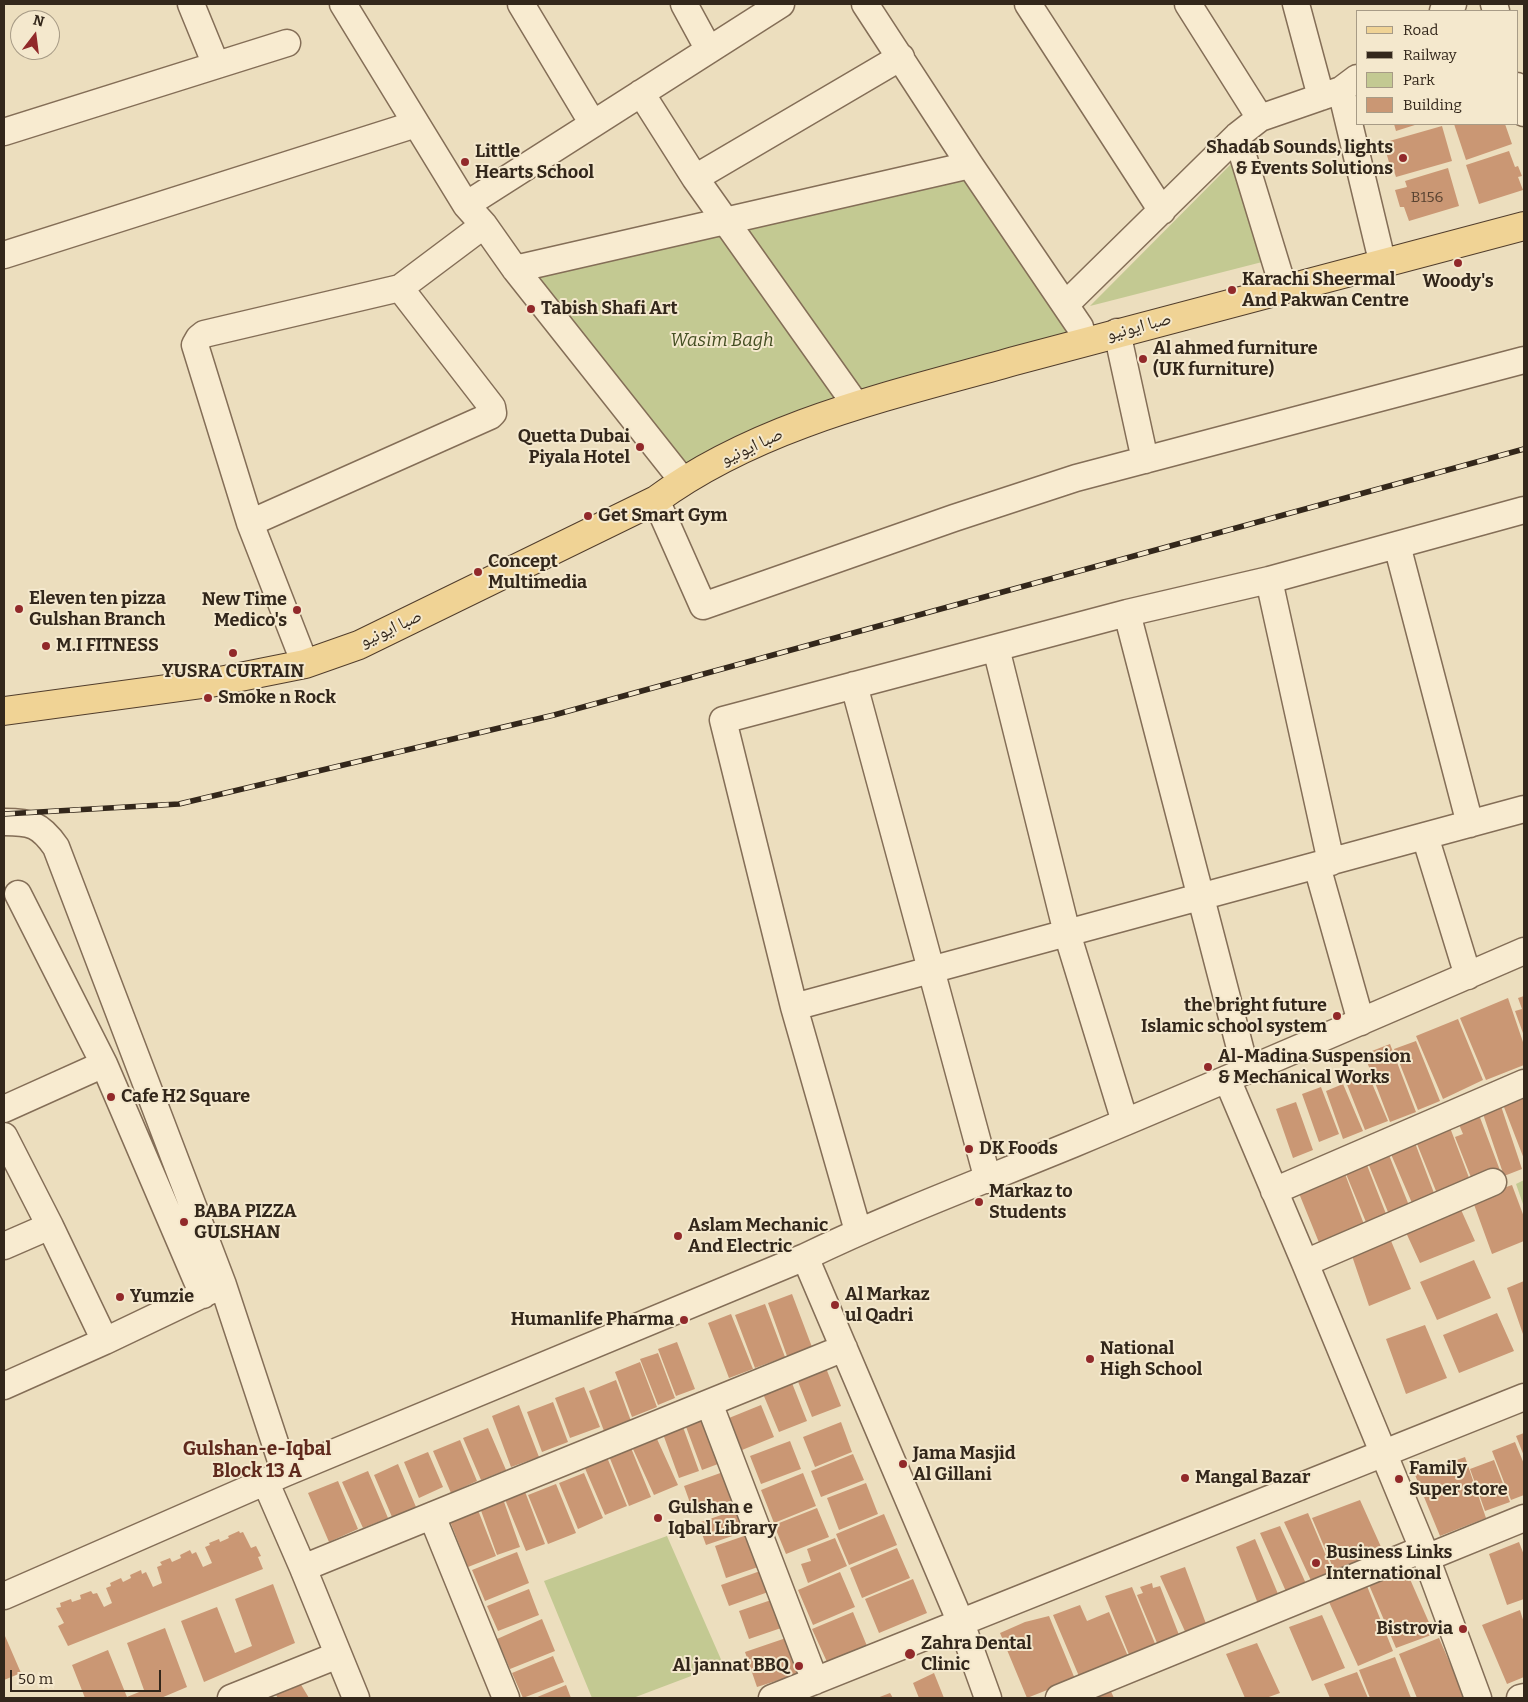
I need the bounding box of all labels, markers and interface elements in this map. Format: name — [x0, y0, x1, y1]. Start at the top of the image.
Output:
north arrow — [10, 10, 60, 60]
legend — [1356, 10, 1518, 125]
text: N — [31, 11, 46, 31]
text: Road — [1403, 21, 1438, 39]
text: Railway — [1403, 46, 1457, 64]
text: Park — [1403, 71, 1435, 89]
text: Building — [1403, 96, 1462, 114]
place label: Shadab Sounds, lights & Events Solutions — [1206, 137, 1393, 180]
place label: Little Hearts School — [475, 141, 594, 183]
marker: Shadab Sounds, lights & Events Solutions — [1397, 152, 1409, 164]
marker: Little Hearts School — [459, 156, 471, 168]
house number: B156 — [1411, 189, 1443, 207]
marker: Woody's — [1452, 257, 1464, 269]
place label: Karachi Sheermal And Pakwan Centre — [1242, 269, 1409, 312]
place label: Woody's — [1422, 271, 1494, 293]
marker: Karachi Sheermal And Pakwan Centre — [1226, 284, 1238, 296]
place label: Tabish Shafi Art — [541, 298, 678, 320]
marker: Tabish Shafi Art — [525, 303, 537, 315]
street label: صبا ایونیو — [1104, 308, 1174, 346]
park label: Wasim Bagh — [670, 330, 774, 352]
place label: Al ahmed furniture (UK furniture) — [1153, 338, 1318, 380]
marker: Al ahmed furniture (UK furniture) — [1137, 353, 1149, 365]
street label: صبا ایونیو — [717, 423, 787, 471]
place label: Quetta Dubai Piyala Hotel — [518, 426, 630, 468]
marker: Quetta Dubai Piyala Hotel — [634, 441, 646, 453]
place label: Get Smart Gym — [598, 505, 727, 527]
marker: Get Smart Gym — [582, 510, 594, 522]
place label: Concept Multimedia — [488, 551, 587, 594]
marker: Concept Multimedia — [472, 566, 484, 578]
place label: Eleven ten pizza Gulshan Branch — [29, 588, 166, 630]
place label: New Time Medico's — [202, 589, 287, 632]
marker: Eleven ten pizza Gulshan Branch — [13, 603, 25, 615]
marker: New Time Medico's — [291, 604, 303, 616]
street label: صبا ایونیو — [356, 605, 426, 653]
place label: M.I FITNESS — [56, 635, 159, 657]
marker: M.I FITNESS — [40, 640, 52, 652]
marker: YUSRA CURTAIN — [227, 647, 239, 659]
place label: YUSRA CURTAIN — [162, 661, 304, 683]
place label: Smoke n Rock — [218, 687, 336, 709]
marker: Smoke n Rock — [202, 692, 214, 704]
place label: the bright future Islamic school system — [1141, 995, 1327, 1038]
marker: the bright future Islamic school system — [1331, 1010, 1343, 1022]
place label: Al-Madina Suspension & Mechanical Works — [1218, 1046, 1411, 1088]
marker: Al-Madina Suspension & Mechanical Works — [1202, 1061, 1214, 1073]
place label: Cafe H2 Square — [121, 1086, 250, 1108]
marker: Cafe H2 Square — [105, 1091, 117, 1103]
place label: DK Foods — [979, 1138, 1058, 1160]
marker: DK Foods — [963, 1143, 975, 1155]
place label: Markaz to Students — [989, 1181, 1073, 1224]
marker: Markaz to Students — [973, 1196, 985, 1208]
place label: BABA PIZZA GULSHAN — [194, 1201, 296, 1244]
place label: Aslam Mechanic And Electric — [688, 1215, 828, 1258]
marker: BABA PIZZA GULSHAN — [178, 1216, 190, 1228]
marker: Aslam Mechanic And Electric — [672, 1230, 684, 1242]
place label: Al Markaz ul Qadri — [845, 1284, 930, 1326]
place label: Yumzie — [130, 1286, 194, 1308]
marker: Yumzie — [114, 1291, 126, 1303]
marker: Al Markaz ul Qadri — [829, 1299, 841, 1311]
place label: Humanlife Pharma — [511, 1309, 674, 1331]
marker: Humanlife Pharma — [678, 1314, 690, 1326]
place label: National High School — [1100, 1338, 1202, 1380]
marker: National High School — [1084, 1353, 1096, 1365]
district label: Gulshan-e-Iqbal Block 13 A — [183, 1439, 331, 1483]
place label: Jama Masjid Al Gillani — [913, 1443, 1016, 1486]
marker: Jama Masjid Al Gillani — [897, 1458, 909, 1470]
place label: Family Super store — [1409, 1458, 1508, 1500]
place label: Mangal Bazar — [1195, 1467, 1310, 1489]
marker: Mangal Bazar — [1179, 1472, 1191, 1484]
marker: Family Super store — [1393, 1473, 1405, 1485]
place label: Gulshan e Iqbal Library — [668, 1497, 778, 1540]
marker: Gulshan e Iqbal Library — [652, 1512, 664, 1524]
place label: Business Links International — [1326, 1542, 1452, 1585]
marker: Business Links International — [1310, 1557, 1322, 1569]
place label: Bistrovia — [1376, 1618, 1453, 1640]
marker: Bistrovia — [1457, 1623, 1469, 1635]
place label: Zahra Dental Clinic — [921, 1633, 1032, 1676]
marker: Zahra Dental Clinic — [903, 1647, 917, 1661]
place label: Al jannat BBQ — [672, 1655, 789, 1677]
scale bar — [12, 1660, 164, 1692]
marker: Al jannat BBQ — [793, 1660, 805, 1672]
text: 50 m — [18, 1670, 53, 1688]

